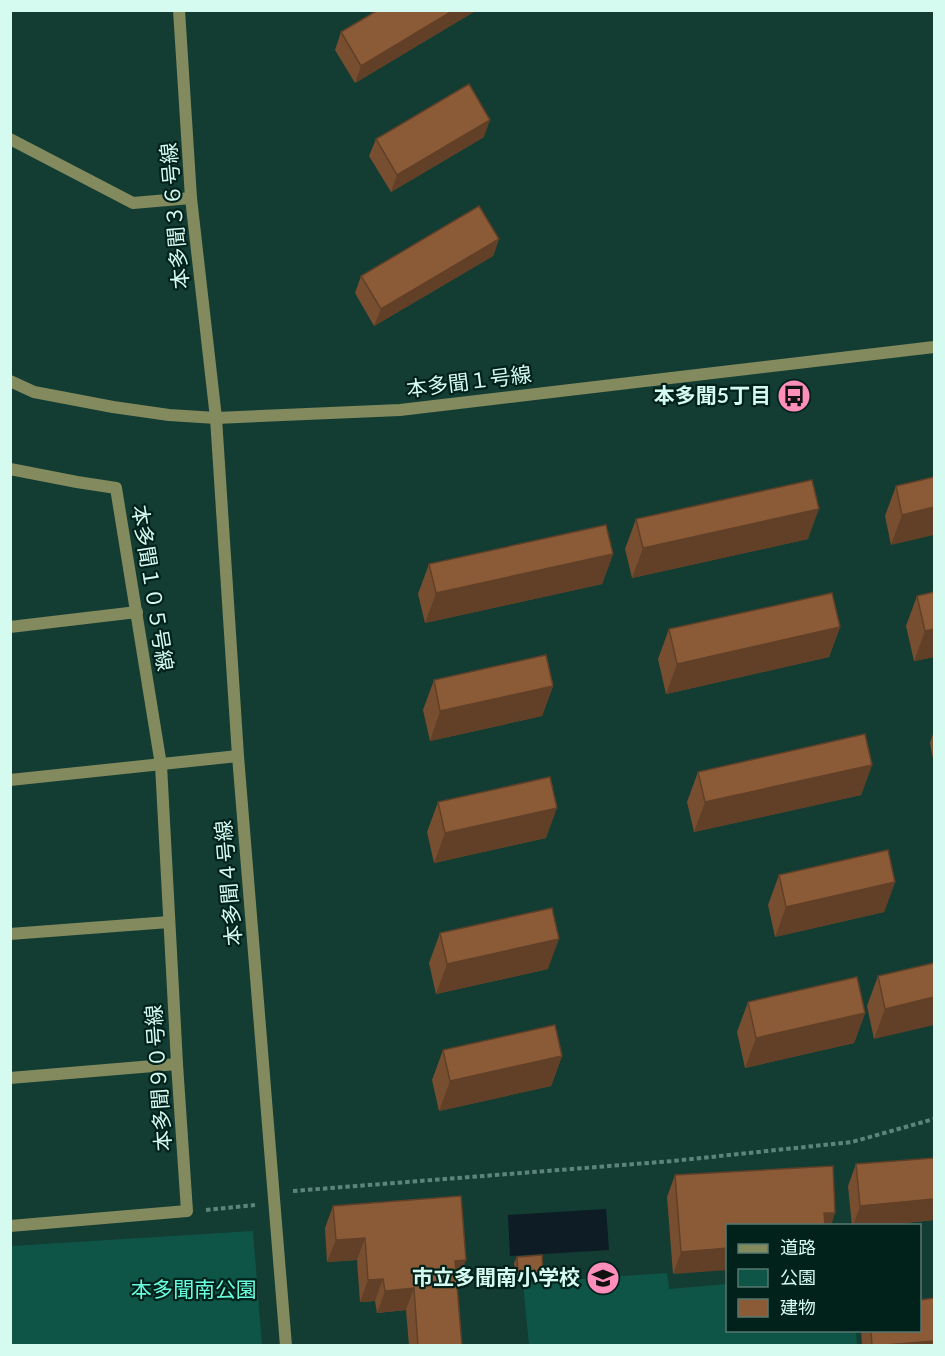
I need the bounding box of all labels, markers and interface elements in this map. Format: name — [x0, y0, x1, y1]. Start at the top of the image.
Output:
street label: 本多聞３６号線 — [155, 142, 192, 290]
street label: 本多聞１号線 — [405, 360, 533, 401]
bus stop icon: 本多聞5丁目 — [776, 378, 812, 414]
place label: 本多聞5丁目 — [654, 382, 771, 407]
street label: 本多聞１０５号線 — [128, 503, 179, 673]
street label: 本多聞４号線 — [210, 819, 245, 947]
street label: 本多聞９０号線 — [140, 1004, 175, 1152]
legend — [726, 1224, 921, 1332]
text: 道路 — [780, 1236, 816, 1258]
school or university icon: 市立多聞南小学校 — [585, 1260, 621, 1296]
place label: 市立多聞南小学校 — [412, 1264, 580, 1289]
text: 公園 — [780, 1266, 816, 1288]
park label: 本多聞南公園 — [131, 1276, 257, 1301]
text: 建物 — [780, 1296, 816, 1318]

